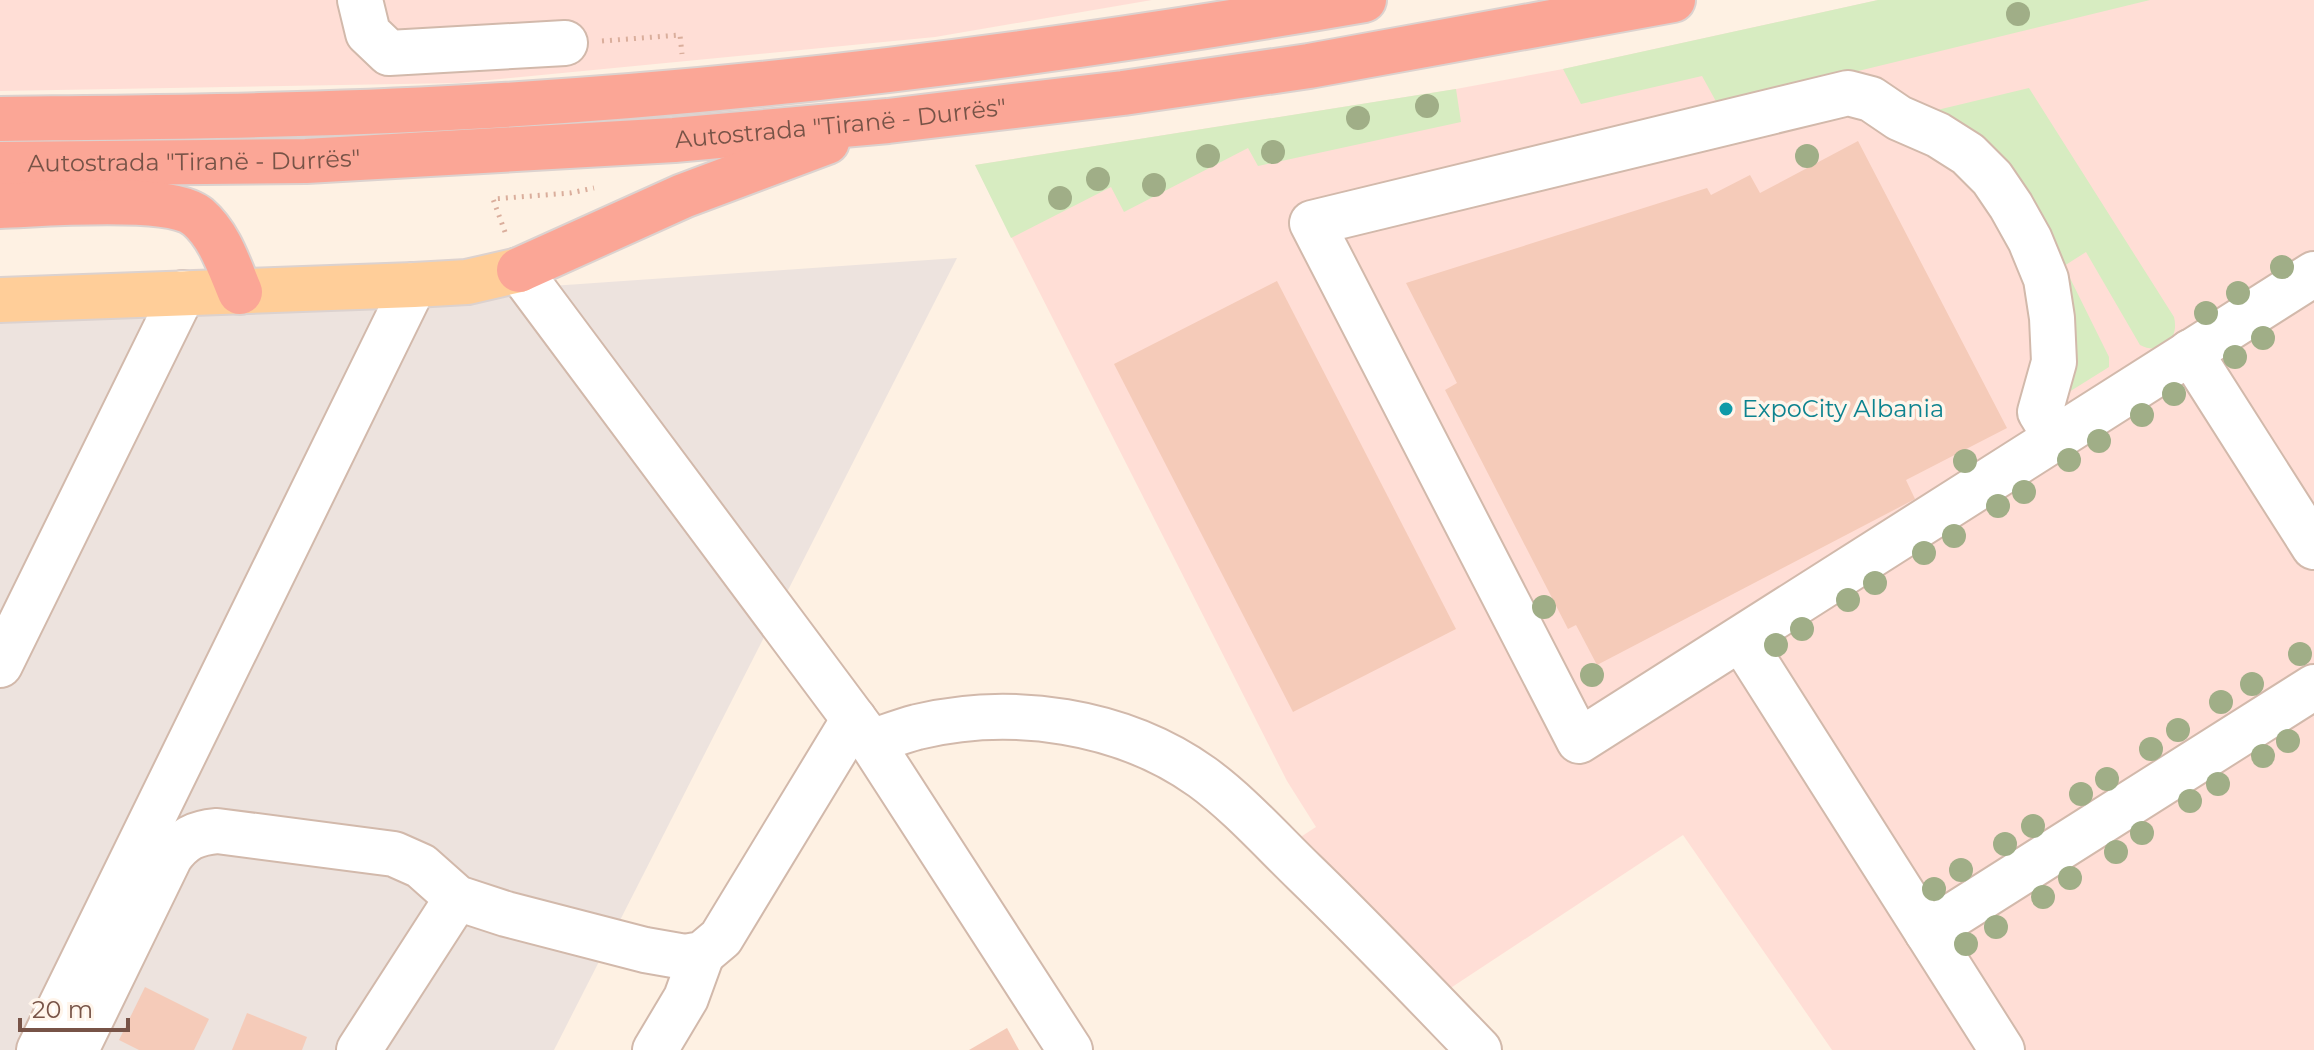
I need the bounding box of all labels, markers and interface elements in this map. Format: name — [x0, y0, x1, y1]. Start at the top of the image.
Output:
street label: Autostrada "Tiranë - Durrës" — [674, 92, 1008, 154]
street label: Autostrada "Tiranë - Durrës" — [27, 143, 361, 178]
place label: ExpoCity Albania — [1742, 394, 1944, 423]
marker: ExpoCity Albania — [1717, 400, 1735, 418]
scale bar — [20, 982, 128, 1032]
text: 20 m — [32, 995, 93, 1024]

